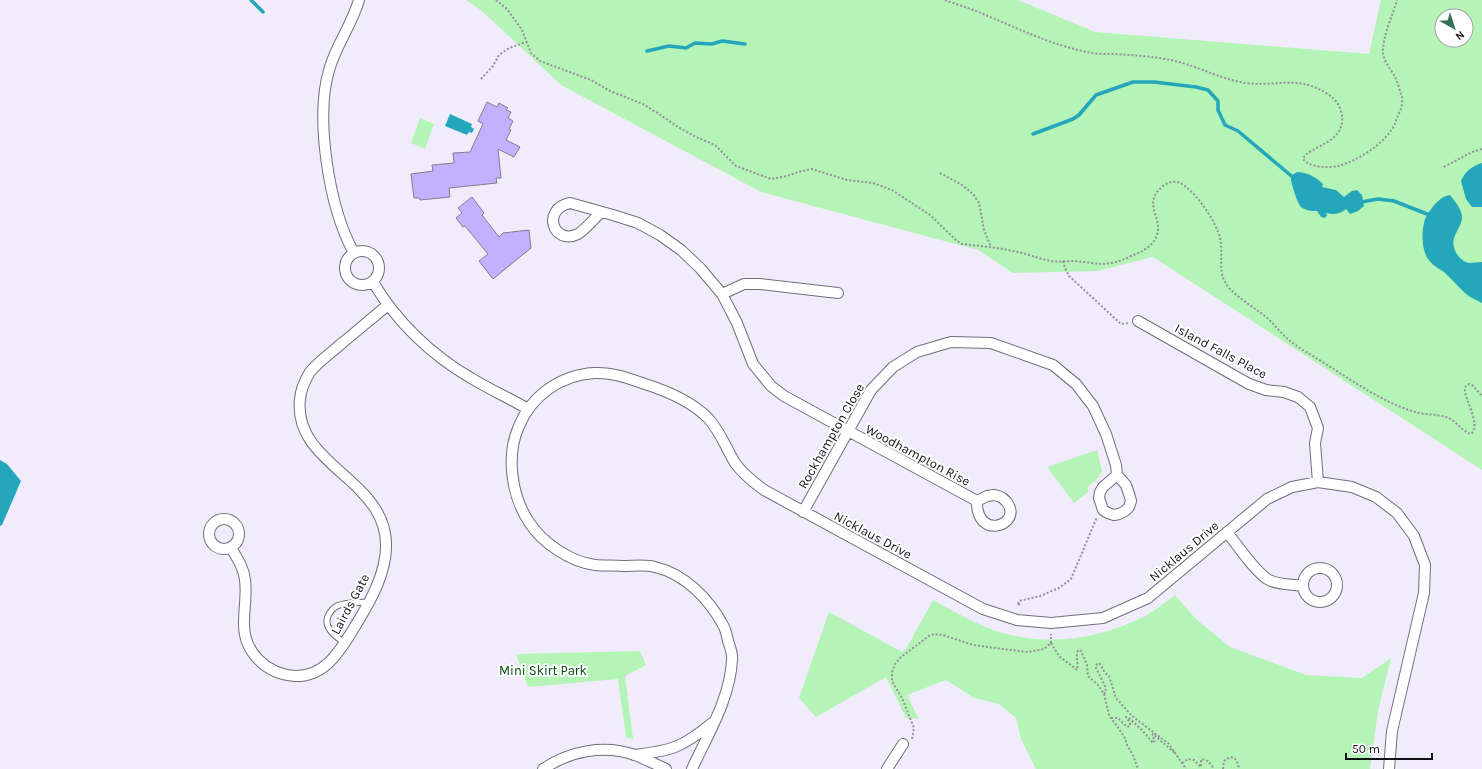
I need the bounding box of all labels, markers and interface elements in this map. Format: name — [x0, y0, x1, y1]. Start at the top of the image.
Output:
north arrow — [1434, 8, 1474, 48]
text: N — [1453, 28, 1467, 43]
street label: Island Falls Place — [1172, 320, 1270, 382]
street label: Rockhampton Close — [795, 380, 867, 491]
street label: Woodhampton Rise — [863, 421, 973, 489]
street label: Nicklaus Drive — [832, 508, 915, 562]
street label: Nicklaus Drive — [1146, 517, 1222, 584]
street label: Lairds Gate — [328, 571, 372, 637]
park label: Mini Skirt Park — [499, 663, 587, 678]
scale bar — [1346, 735, 1432, 761]
text: 50 m — [1352, 742, 1380, 756]

